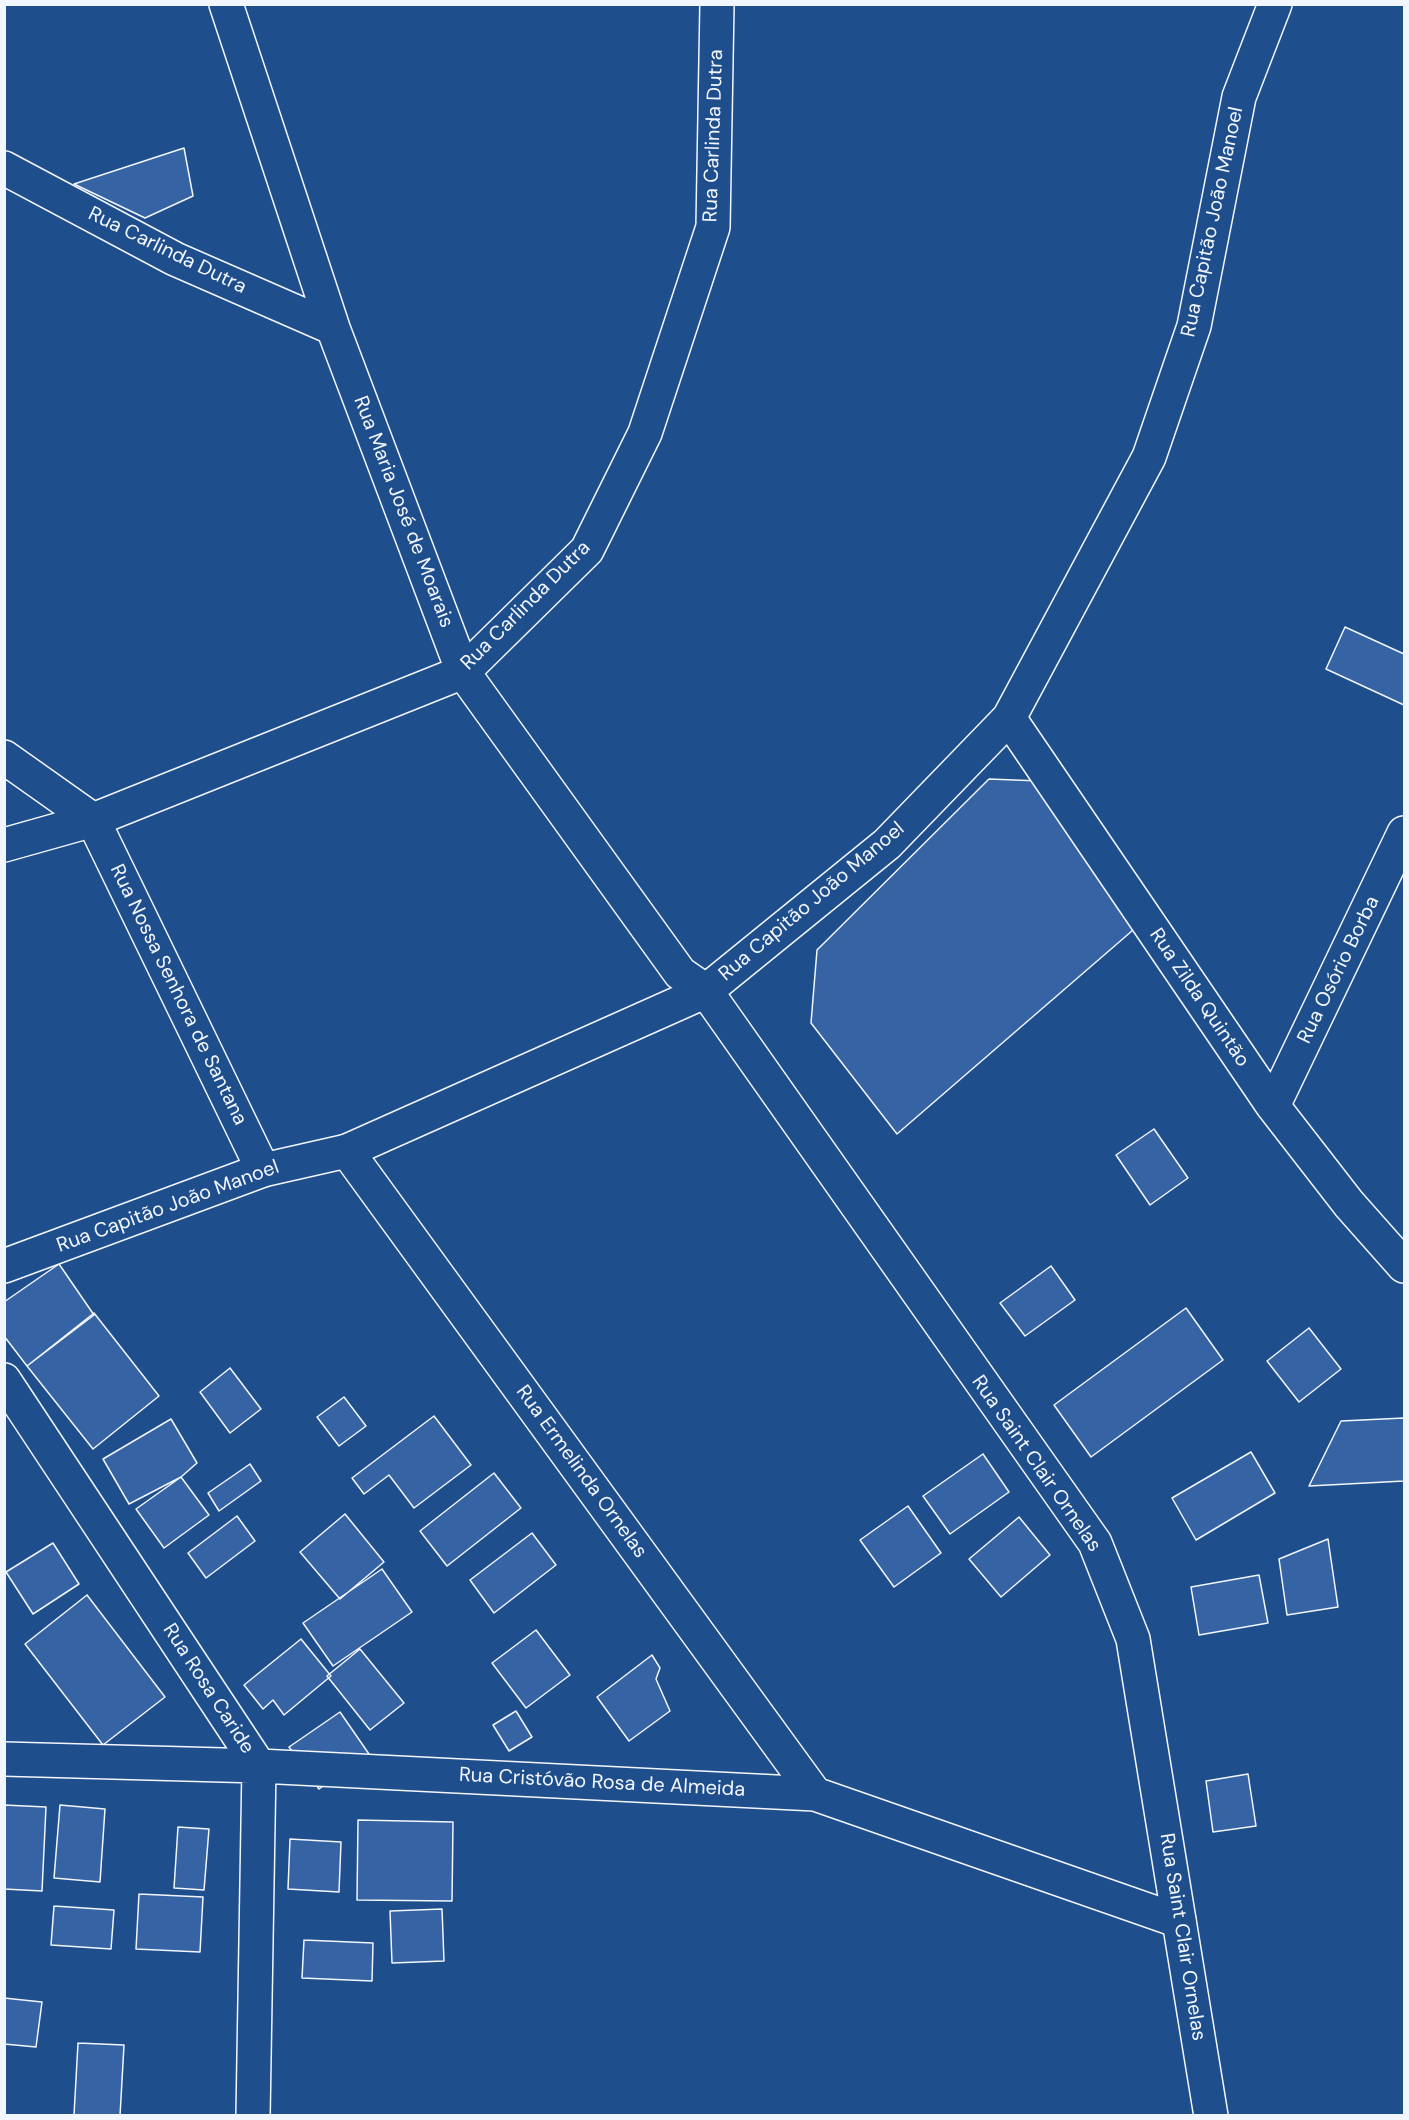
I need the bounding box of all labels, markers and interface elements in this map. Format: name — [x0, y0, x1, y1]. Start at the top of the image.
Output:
street label: Rua Carlinda Dutra — [699, 49, 729, 223]
street label: Rua Capitão João Manoel — [1177, 105, 1249, 339]
street label: Rua Carlinda Dutra — [84, 202, 250, 300]
street label: Rua Maria José de Moarais — [348, 393, 458, 631]
street label: Rua Carlinda Dutra — [456, 536, 596, 676]
street label: Rua Capitão João Manoel — [714, 817, 910, 987]
street label: Rua Nossa Senhora de Santana — [104, 861, 252, 1129]
street label: Rua Osório Borba — [1293, 892, 1385, 1048]
street label: Rua Zilda Quintão — [1144, 924, 1254, 1072]
street label: Rua Capitão João Manoel — [54, 1156, 282, 1258]
street label: Rua Saint Clair Ornelas — [966, 1371, 1106, 1557]
street label: Rua Ermelinda Ornelas — [510, 1381, 652, 1563]
street label: Rua Rosa Caride — [157, 1619, 259, 1759]
street label: Rua Cristóvão Rosa de Almeida — [458, 1764, 746, 1802]
street label: Rua Saint Clair Ornelas — [1154, 1832, 1210, 2042]

